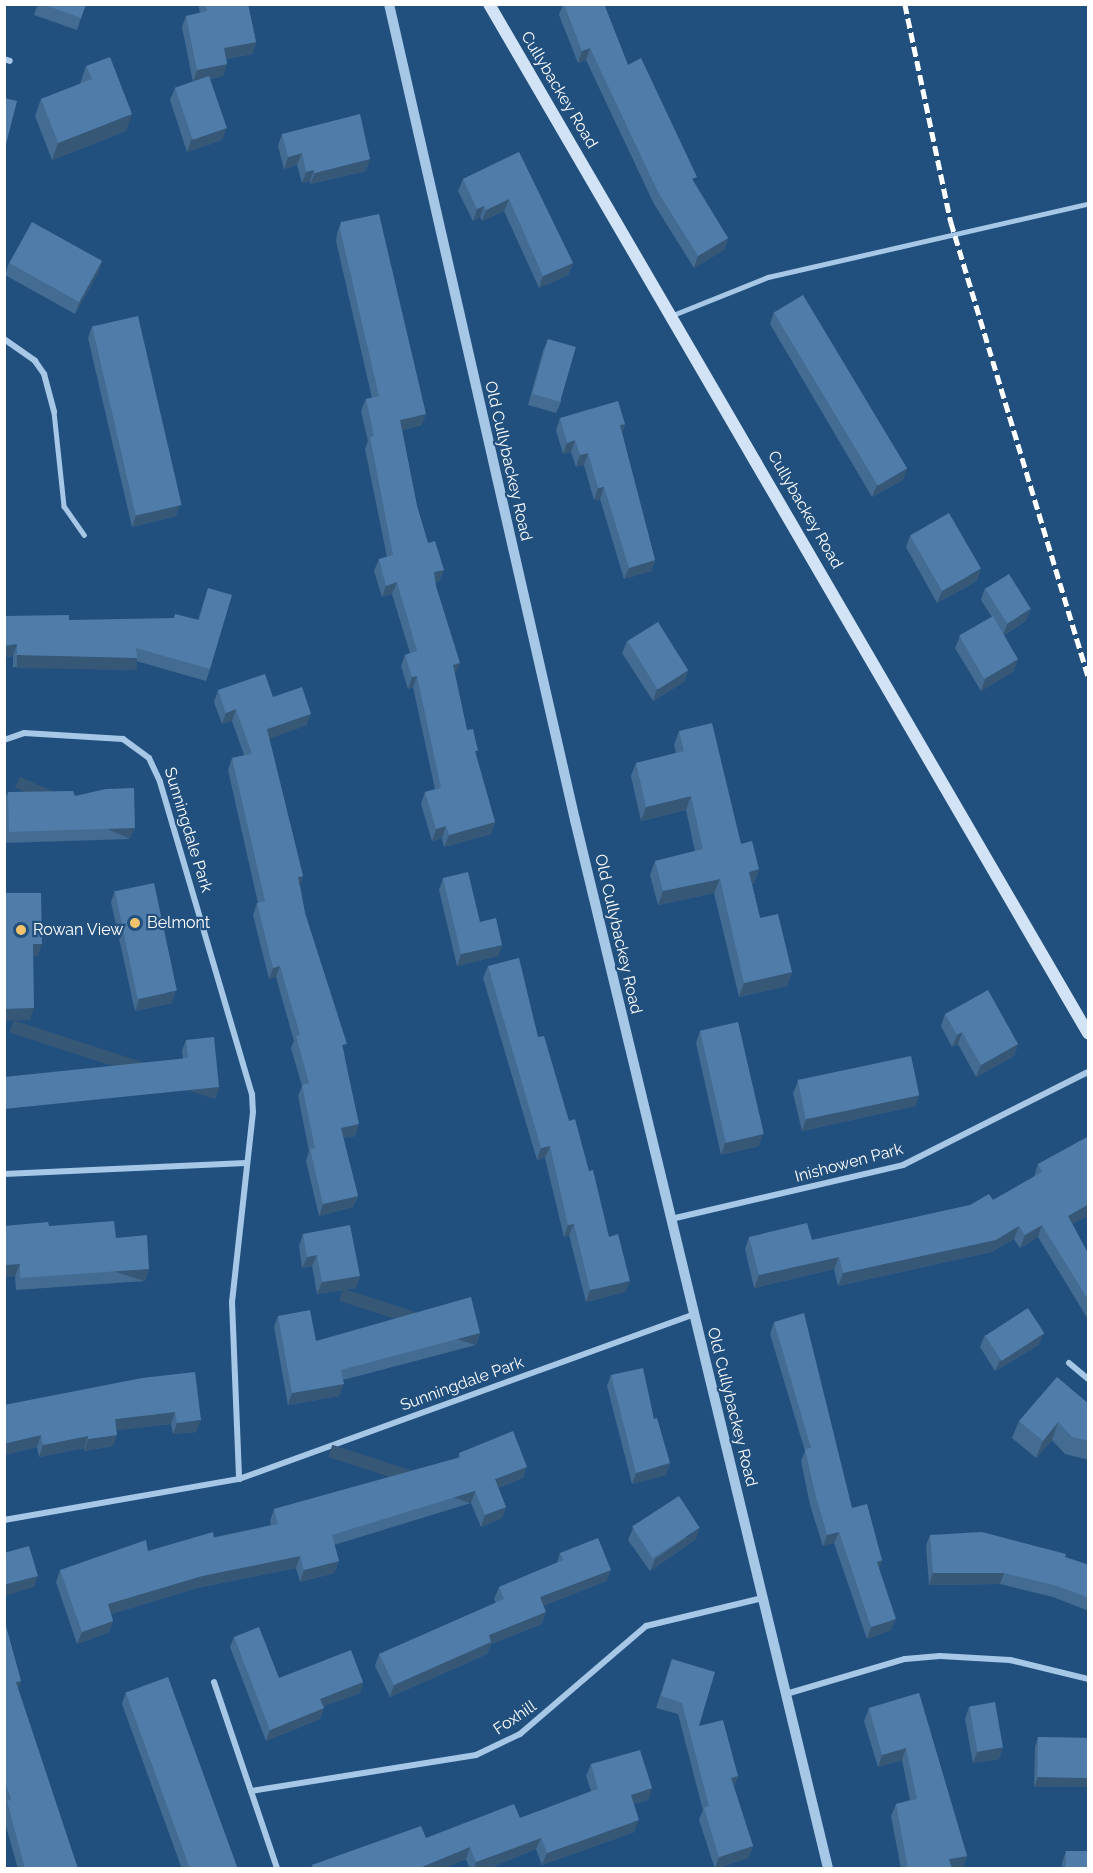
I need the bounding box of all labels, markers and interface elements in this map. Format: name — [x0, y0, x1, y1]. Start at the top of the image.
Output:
street label: Cullybackey Road — [516, 28, 602, 152]
street label: Old Cullybackey Road — [480, 379, 536, 543]
street label: Cullybackey Road — [763, 447, 847, 573]
street label: Sunningdale Park — [160, 765, 216, 895]
street label: Old Cullybackey Road — [590, 852, 646, 1016]
place label: Belmont — [147, 913, 210, 933]
marker: Belmont — [128, 916, 142, 930]
place label: Rowan View — [33, 920, 124, 940]
marker: Rowan View — [14, 923, 28, 937]
street label: Inishowen Park — [793, 1139, 905, 1187]
street label: Old Cullybackey Road — [703, 1325, 761, 1489]
street label: Sunningdale Park — [398, 1353, 526, 1415]
street label: Foxhill — [490, 1697, 540, 1739]

